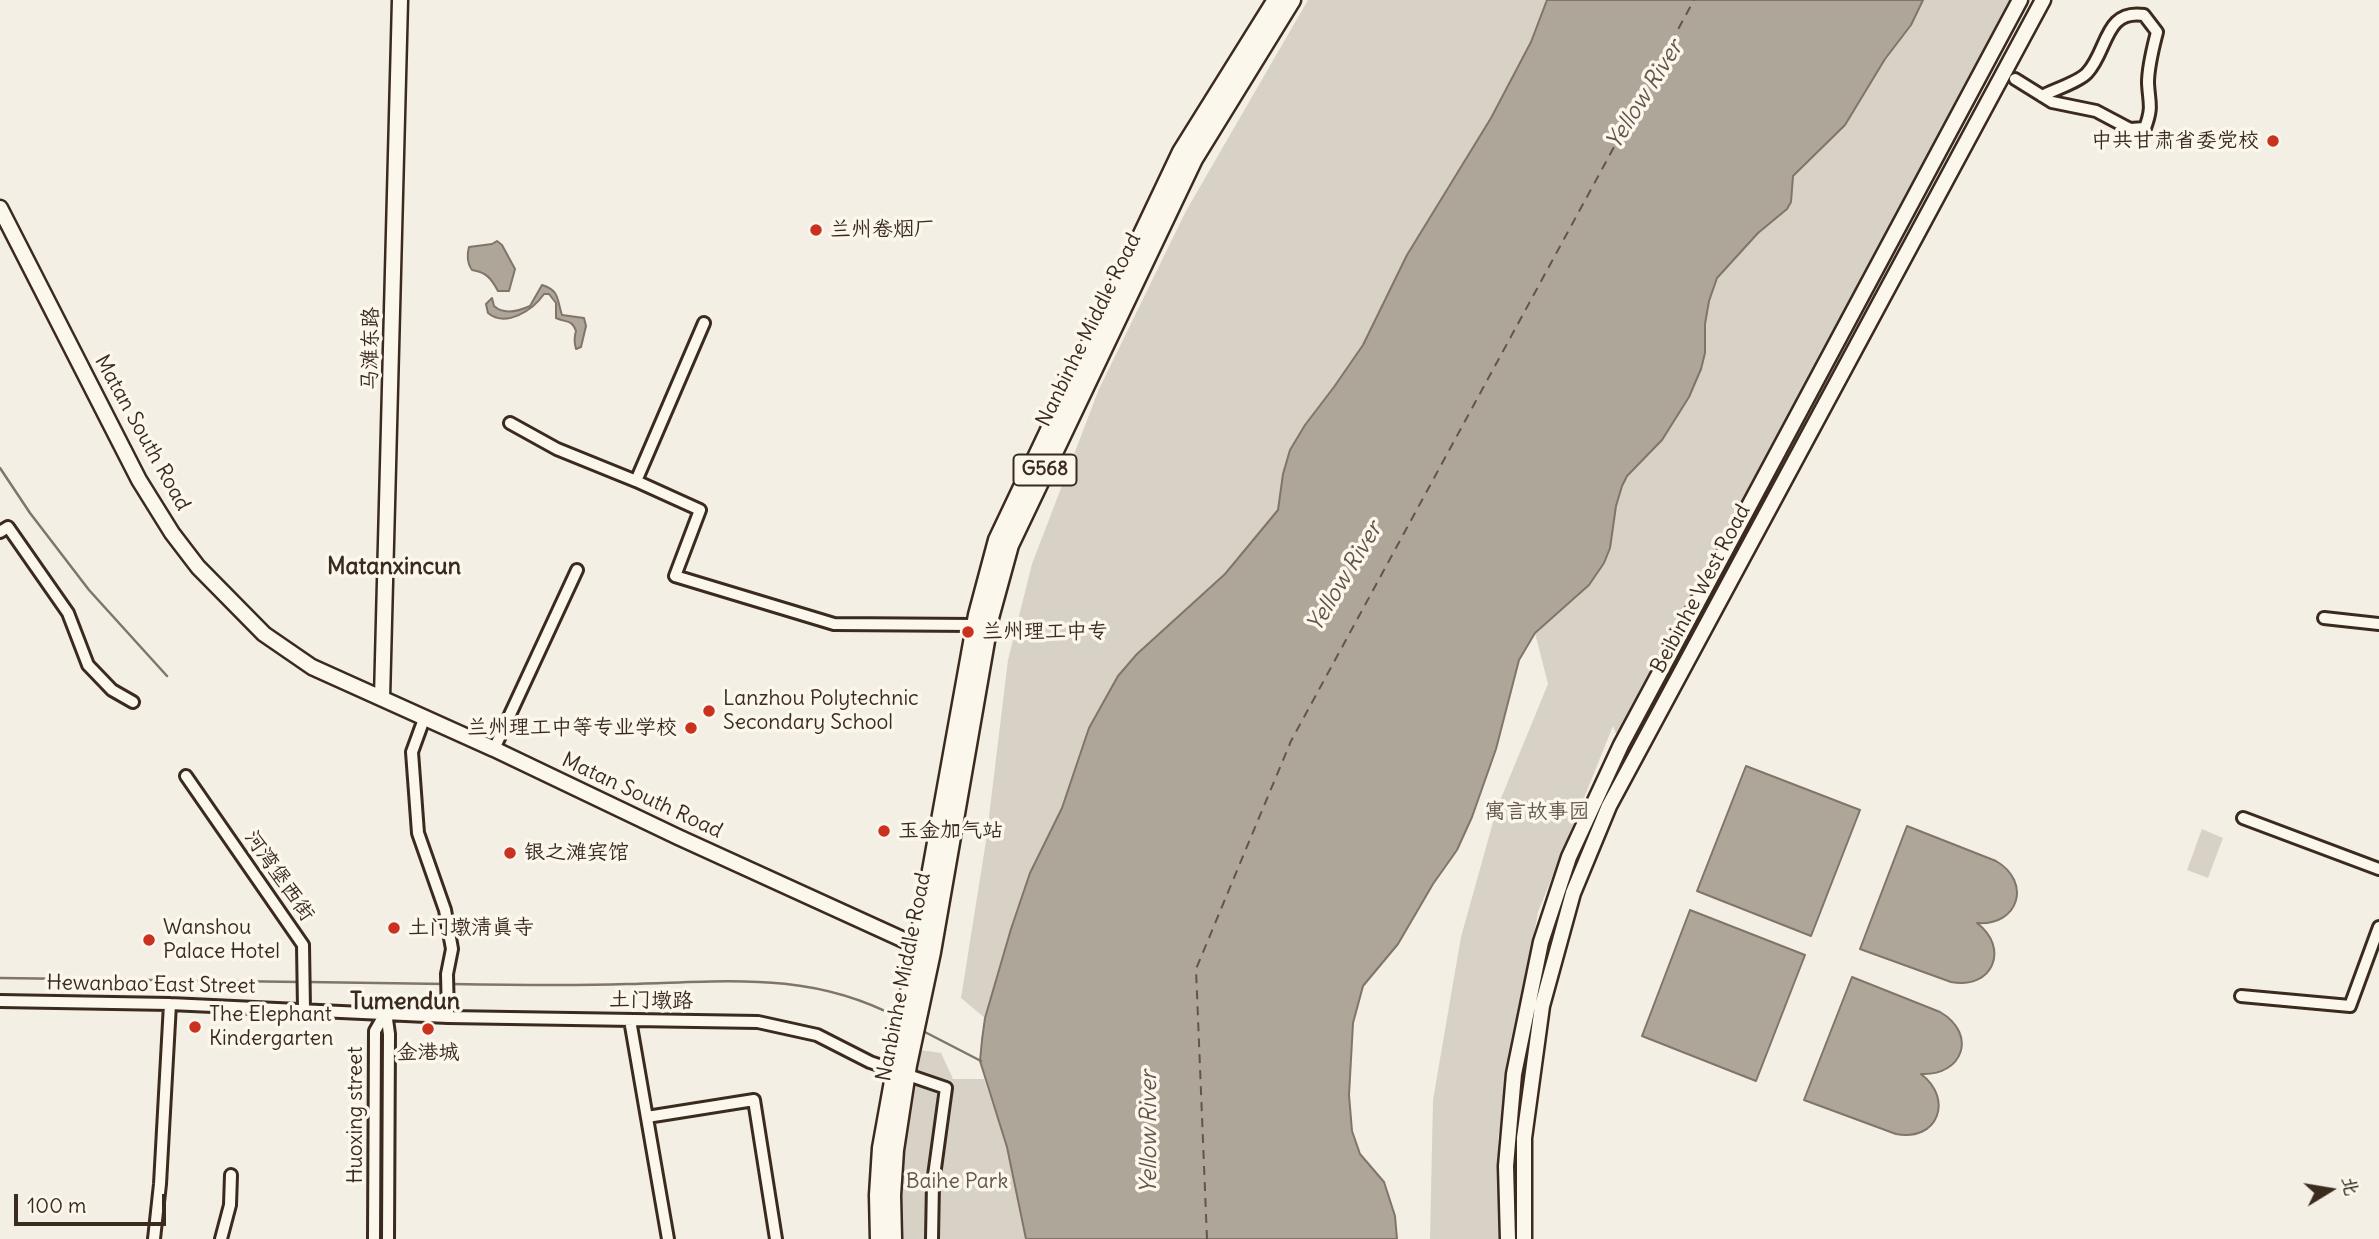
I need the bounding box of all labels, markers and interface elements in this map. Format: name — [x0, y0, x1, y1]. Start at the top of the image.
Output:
water label: Yellow River — [1601, 36, 1689, 154]
place label: 中共甘肃省委党校 — [2091, 128, 2259, 154]
marker: 中共甘肃省委党校 — [2265, 133, 2281, 149]
place label: 兰州卷烟厂 — [830, 217, 935, 243]
marker: 兰州卷烟厂 — [808, 222, 824, 238]
street label: Nanbinhe Middle Road — [1031, 229, 1147, 431]
street label: 马滩东路 — [358, 307, 384, 391]
street label: Matan South Road — [89, 351, 195, 515]
road number: G568 — [1014, 454, 1076, 485]
street label: Beibinhe West Road — [1646, 500, 1756, 678]
water label: Yellow River — [1302, 517, 1388, 637]
district label: Matanxincun — [327, 553, 461, 581]
place label: 兰州理工中专 — [982, 619, 1108, 645]
marker: 兰州理工中专 — [960, 624, 976, 640]
place label: Lanzhou Polytechnic Secondary School — [723, 686, 919, 736]
marker: Lanzhou Polytechnic Secondary School — [701, 703, 717, 719]
place label: 兰州理工中等专业学校 — [467, 715, 677, 741]
marker: 兰州理工中等专业学校 — [683, 720, 699, 736]
street label: Matan South Road — [558, 748, 726, 844]
park label: 寓言故事园 — [1485, 799, 1589, 825]
place label: 玉金加气站 — [898, 818, 1003, 844]
marker: 玉金加气站 — [876, 823, 892, 839]
street label: 河湾堡西街 — [239, 826, 319, 926]
place label: 银之滩宾馆 — [524, 840, 629, 866]
marker: 银之滩宾馆 — [502, 845, 518, 861]
street label: Nanbinhe Middle Road — [871, 871, 937, 1083]
place label: Wanshou Palace Hotel — [163, 915, 280, 965]
place label: 土门墩清真寺 — [408, 915, 534, 941]
marker: 土门墩清真寺 — [386, 920, 402, 936]
marker: Wanshou Palace Hotel — [141, 932, 157, 948]
street label: Hewanbao East Street — [46, 971, 256, 999]
district label: Tumendun — [350, 988, 460, 1016]
street label: 土门墩路 — [609, 988, 693, 1014]
place label: The Elephant Kindergarten — [209, 1002, 333, 1052]
marker: The Elephant Kindergarten — [187, 1019, 203, 1035]
marker: 金港城 — [420, 1021, 436, 1037]
place label: 金港城 — [397, 1040, 459, 1066]
street label: Huoxing street — [343, 1047, 369, 1183]
water label: Yellow River — [1135, 1071, 1163, 1193]
north arrow — [2295, 1155, 2365, 1225]
park label: Baihe Park — [906, 1169, 1008, 1195]
text: 北 — [2337, 1174, 2364, 1198]
scale bar — [18, 1180, 170, 1224]
text: 100 m — [27, 1192, 86, 1219]

